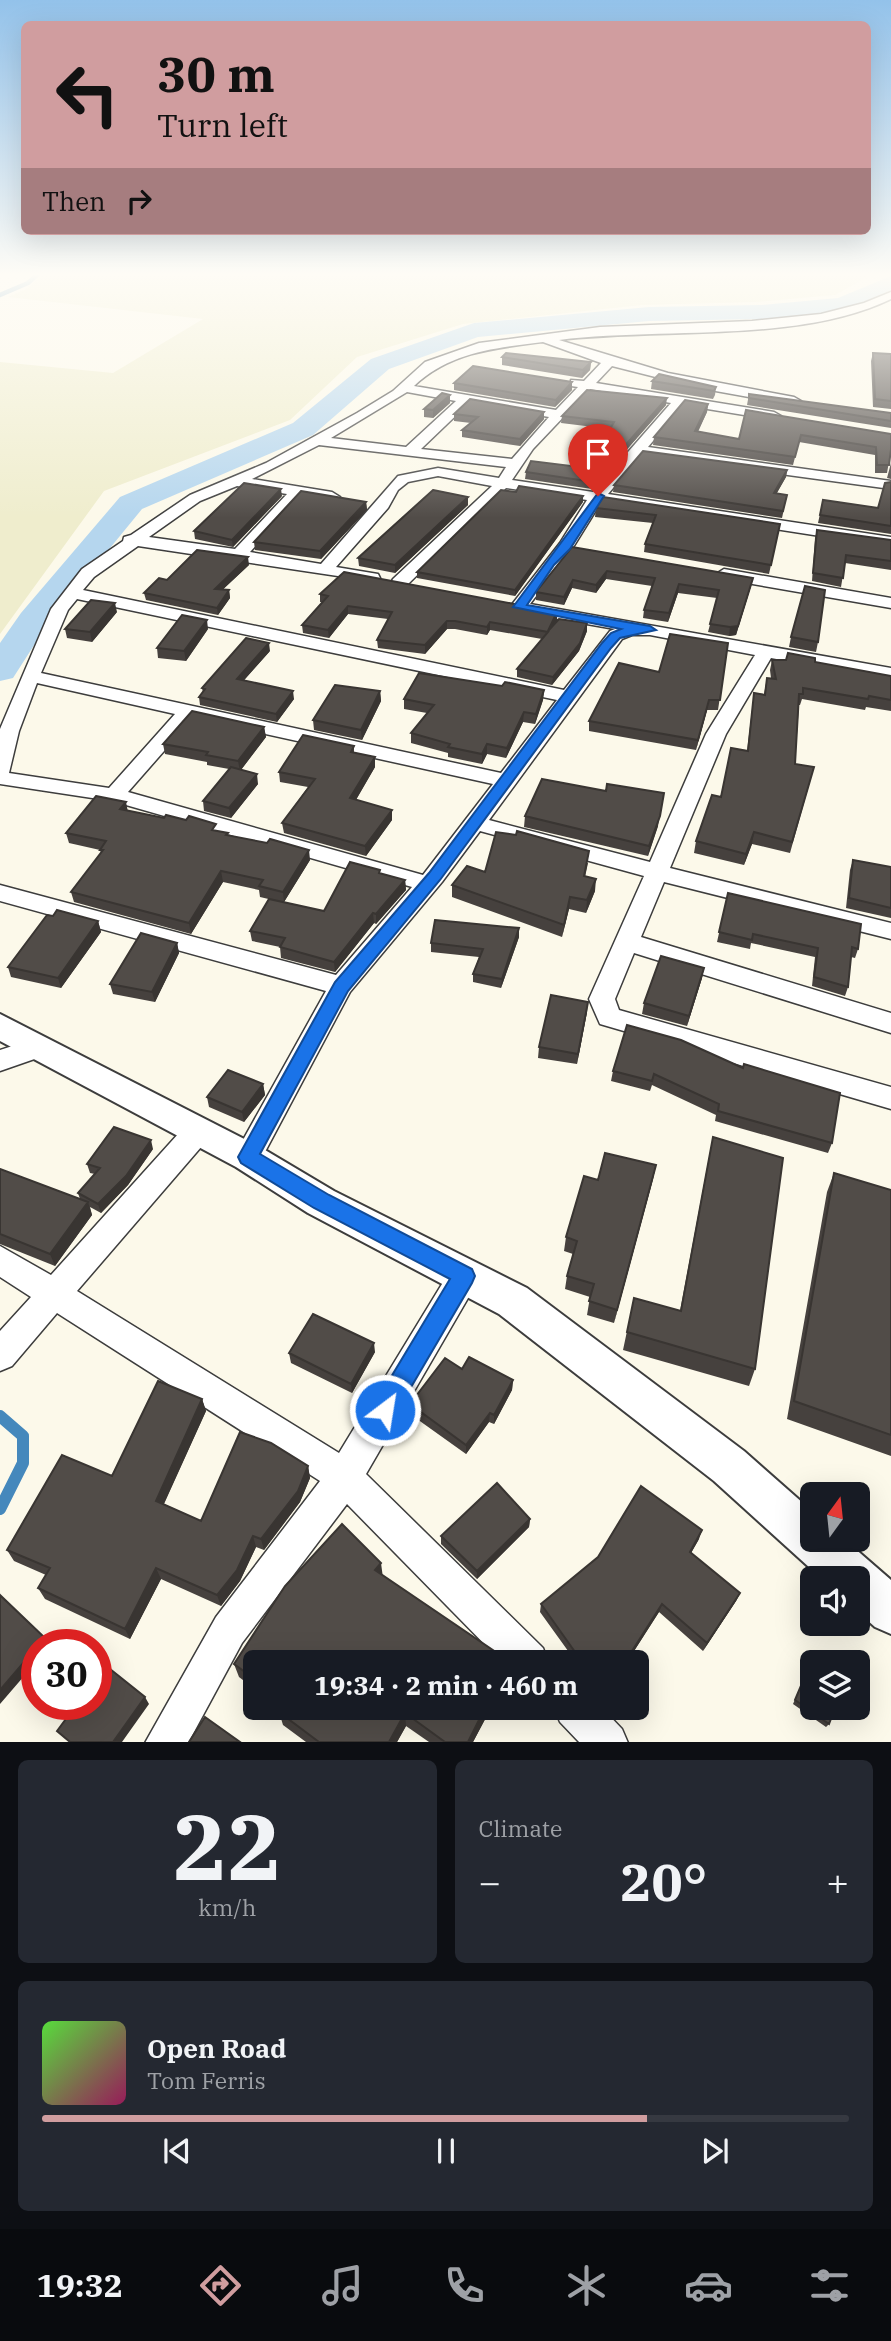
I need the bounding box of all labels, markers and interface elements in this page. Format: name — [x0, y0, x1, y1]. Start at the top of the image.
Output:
text: 30 m — [157, 42, 275, 105]
icon: left — [42, 49, 133, 140]
text: Turn left — [157, 104, 288, 146]
icon: right — [120, 182, 158, 220]
text: Then — [42, 184, 106, 218]
pin — [568, 424, 628, 496]
icon: arrive — [579, 435, 617, 473]
position arrow — [348, 1373, 422, 1447]
north arrow — [800, 1482, 870, 1552]
map controls — [800, 1482, 870, 1720]
button: sound — [800, 1566, 870, 1636]
speed limit sign: 30 — [21, 1629, 112, 1720]
button: layers — [800, 1650, 870, 1720]
text: 19:34 · 2 min · 460 m — [314, 1668, 578, 1702]
text: 22 — [173, 1787, 282, 1905]
text: Climate — [479, 1813, 562, 1843]
text: 20° — [620, 1848, 707, 1915]
text: − — [479, 1857, 501, 1906]
text: + — [826, 1857, 849, 1906]
text: km/h — [198, 1892, 256, 1922]
text: Open Road — [147, 2031, 286, 2065]
text: Tom Ferris — [147, 2065, 266, 2095]
icon: previous — [158, 2132, 196, 2170]
icon: pause — [427, 2132, 465, 2170]
icon: next — [696, 2132, 734, 2170]
icon: directions — [196, 2261, 245, 2310]
icon: music — [318, 2261, 367, 2310]
icon: phone — [440, 2261, 489, 2310]
icon: climate — [562, 2261, 611, 2310]
icon: car — [684, 2261, 733, 2310]
icon: filters — [805, 2261, 854, 2310]
text: 19:32 — [36, 2264, 123, 2306]

